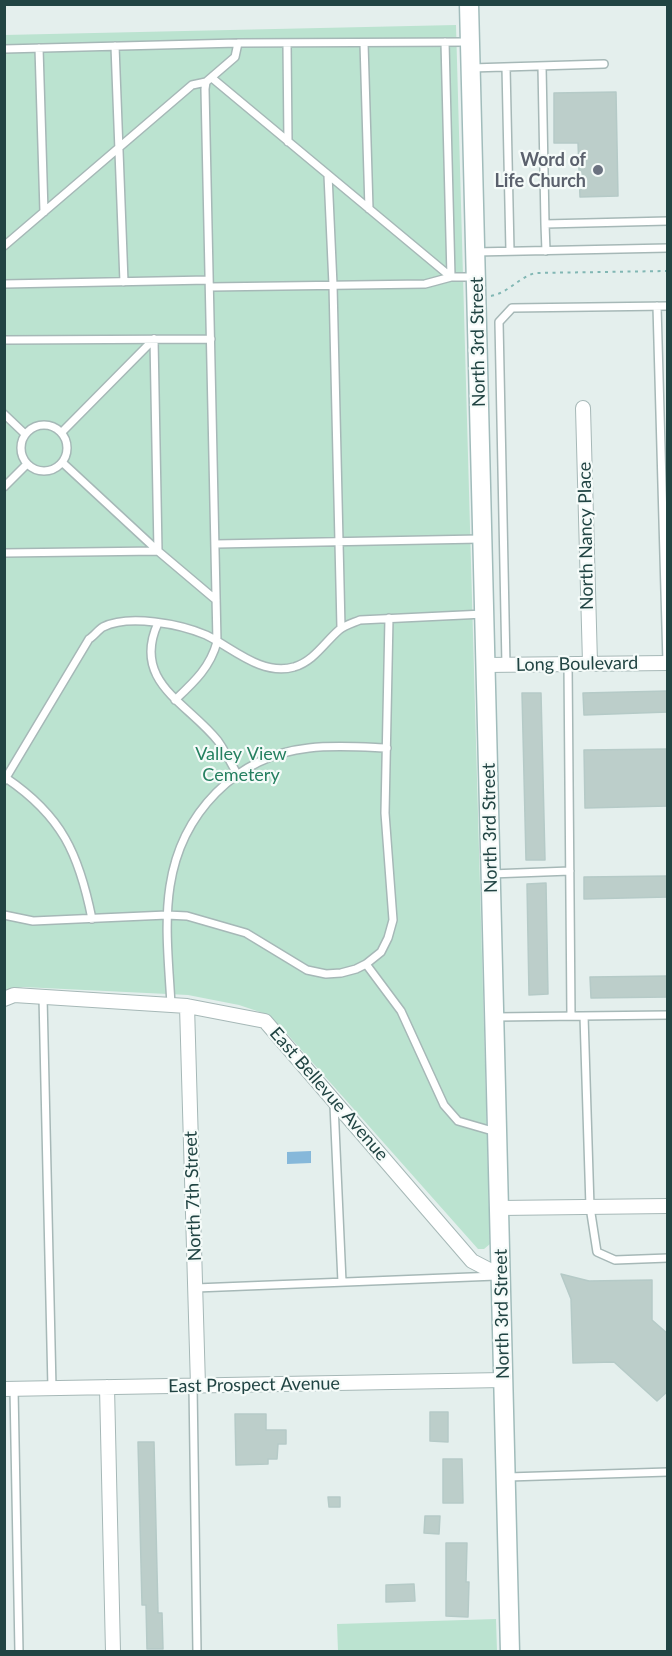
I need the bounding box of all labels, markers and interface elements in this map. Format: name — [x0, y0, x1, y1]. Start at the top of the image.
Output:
place label: Word of Life Church — [494, 149, 586, 192]
marker: Word of Life Church — [591, 163, 605, 177]
street label: North 3rd Street — [466, 277, 490, 407]
street label: North Nancy Place — [574, 462, 598, 610]
street label: Long Boulevard — [516, 652, 638, 676]
park label: Valley View Cemetery — [195, 743, 287, 786]
street label: North 3rd Street — [478, 763, 502, 893]
street label: East Bellevue Avenue — [265, 1023, 393, 1165]
street label: North 7th Street — [180, 1131, 206, 1261]
street label: North 3rd Street — [490, 1249, 514, 1379]
street label: East Prospect Avenue — [168, 1373, 340, 1397]

